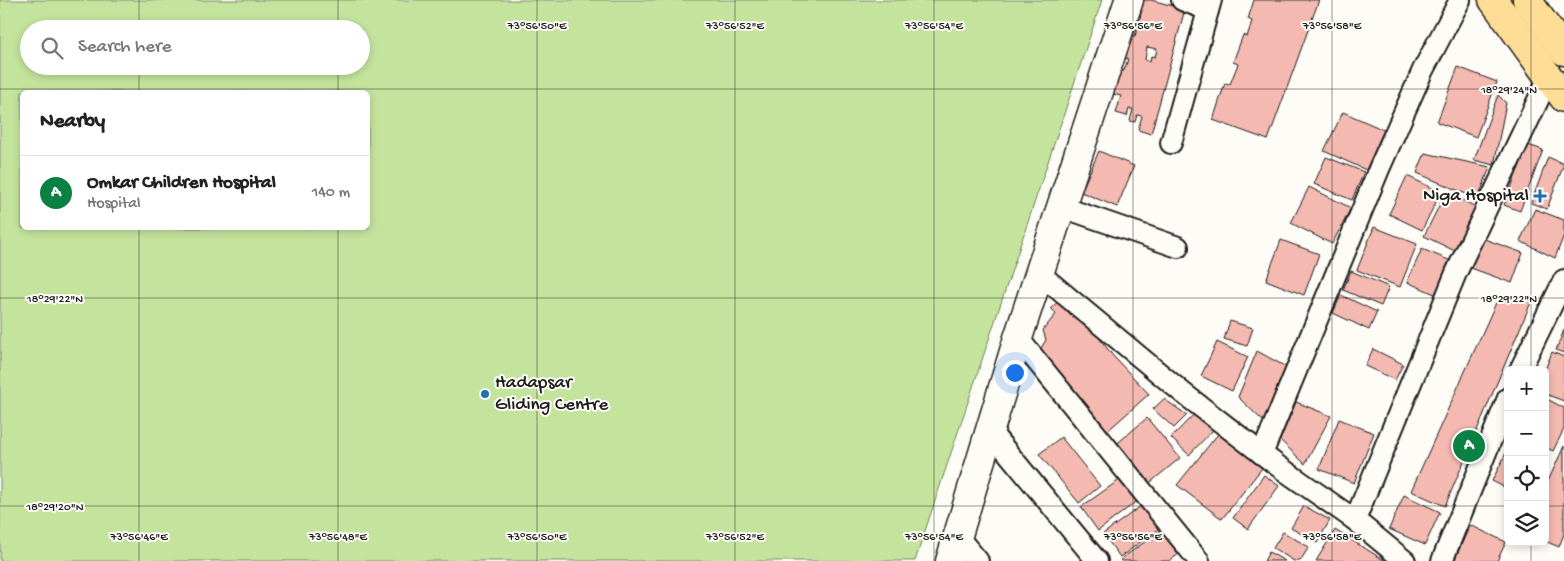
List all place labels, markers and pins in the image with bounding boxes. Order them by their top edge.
place label: Niga Hospital [1423,185,1529,208]
marker: Niga Hospital [1533,189,1547,203]
place label: Hadapsar Gliding Centre [495,372,608,417]
marker: Hadapsar Gliding Centre [479,388,491,400]
pin: A [1453,427,1485,465]

